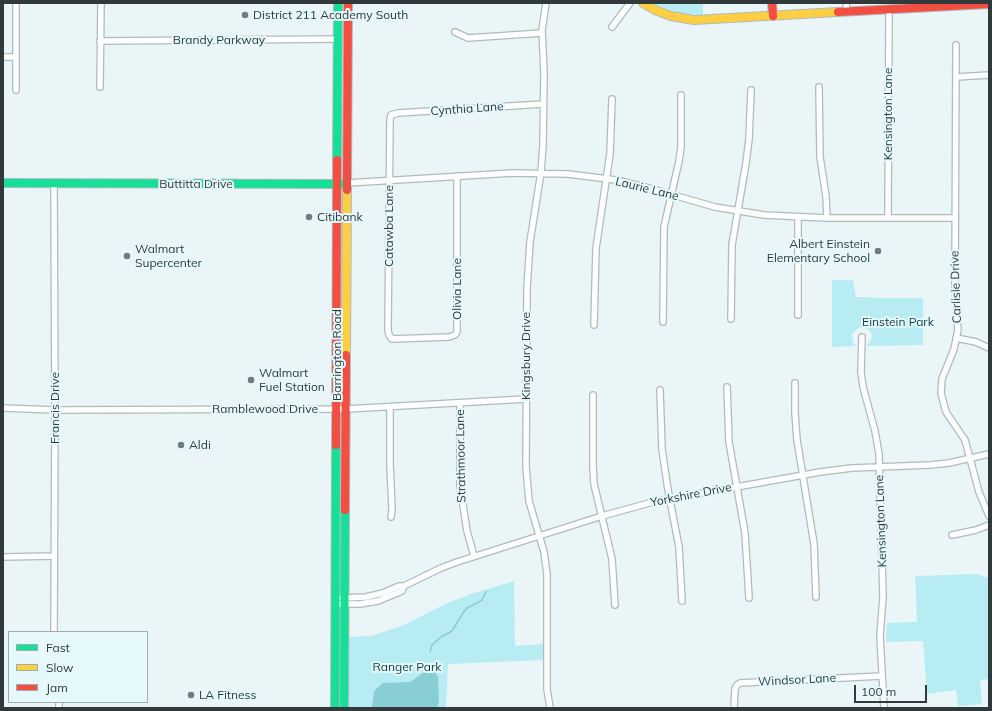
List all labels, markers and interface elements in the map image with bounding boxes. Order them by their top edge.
place label: District 211 Academy South [253,8,408,22]
marker: District 211 Academy South [240,10,250,20]
street label: Brandy Parkway [173,33,265,47]
street label: Kensington Lane [881,68,895,160]
street label: Cynthia Lane [430,99,504,119]
street label: Laurie Lane [614,174,680,204]
street label: Buttitta Drive [159,177,233,191]
street label: Catawba Lane [382,185,396,267]
place label: Citibank [317,210,363,224]
marker: Citibank [304,212,314,222]
place label: Albert Einstein Elementary School [767,237,870,265]
place label: Walmart Supercenter [135,242,202,270]
marker: Albert Einstein Elementary School [873,246,883,256]
street label: Carlisle Drive [948,250,964,324]
marker: Walmart Supercenter [122,251,132,261]
street label: Olivia Lane [450,258,464,320]
street label: Barrington Road [330,309,344,401]
street label: Kingsbury Drive [519,312,533,400]
park label: Einstein Park [862,315,934,329]
place label: Walmart Fuel Station [259,366,325,394]
street label: Francis Drive [48,372,62,444]
marker: Walmart Fuel Station [246,375,256,385]
street label: Ramblewood Drive [212,402,318,416]
street label: Strathmoor Lane [453,409,469,503]
place label: Aldi [189,438,211,452]
marker: Aldi [176,440,186,450]
street label: Kensington Lane [872,474,890,568]
street label: Yorkshire Drive [649,480,733,510]
legend [8,631,148,703]
text: Fast [46,640,70,655]
text: Slow [46,660,74,675]
park label: Ranger Park [372,660,442,674]
street label: Windsor Lane [758,671,836,689]
scale bar [856,677,929,703]
text: Jam [46,680,68,695]
text: 100 m [861,684,896,699]
place label: LA Fitness [199,688,257,702]
marker: LA Fitness [186,690,196,700]

